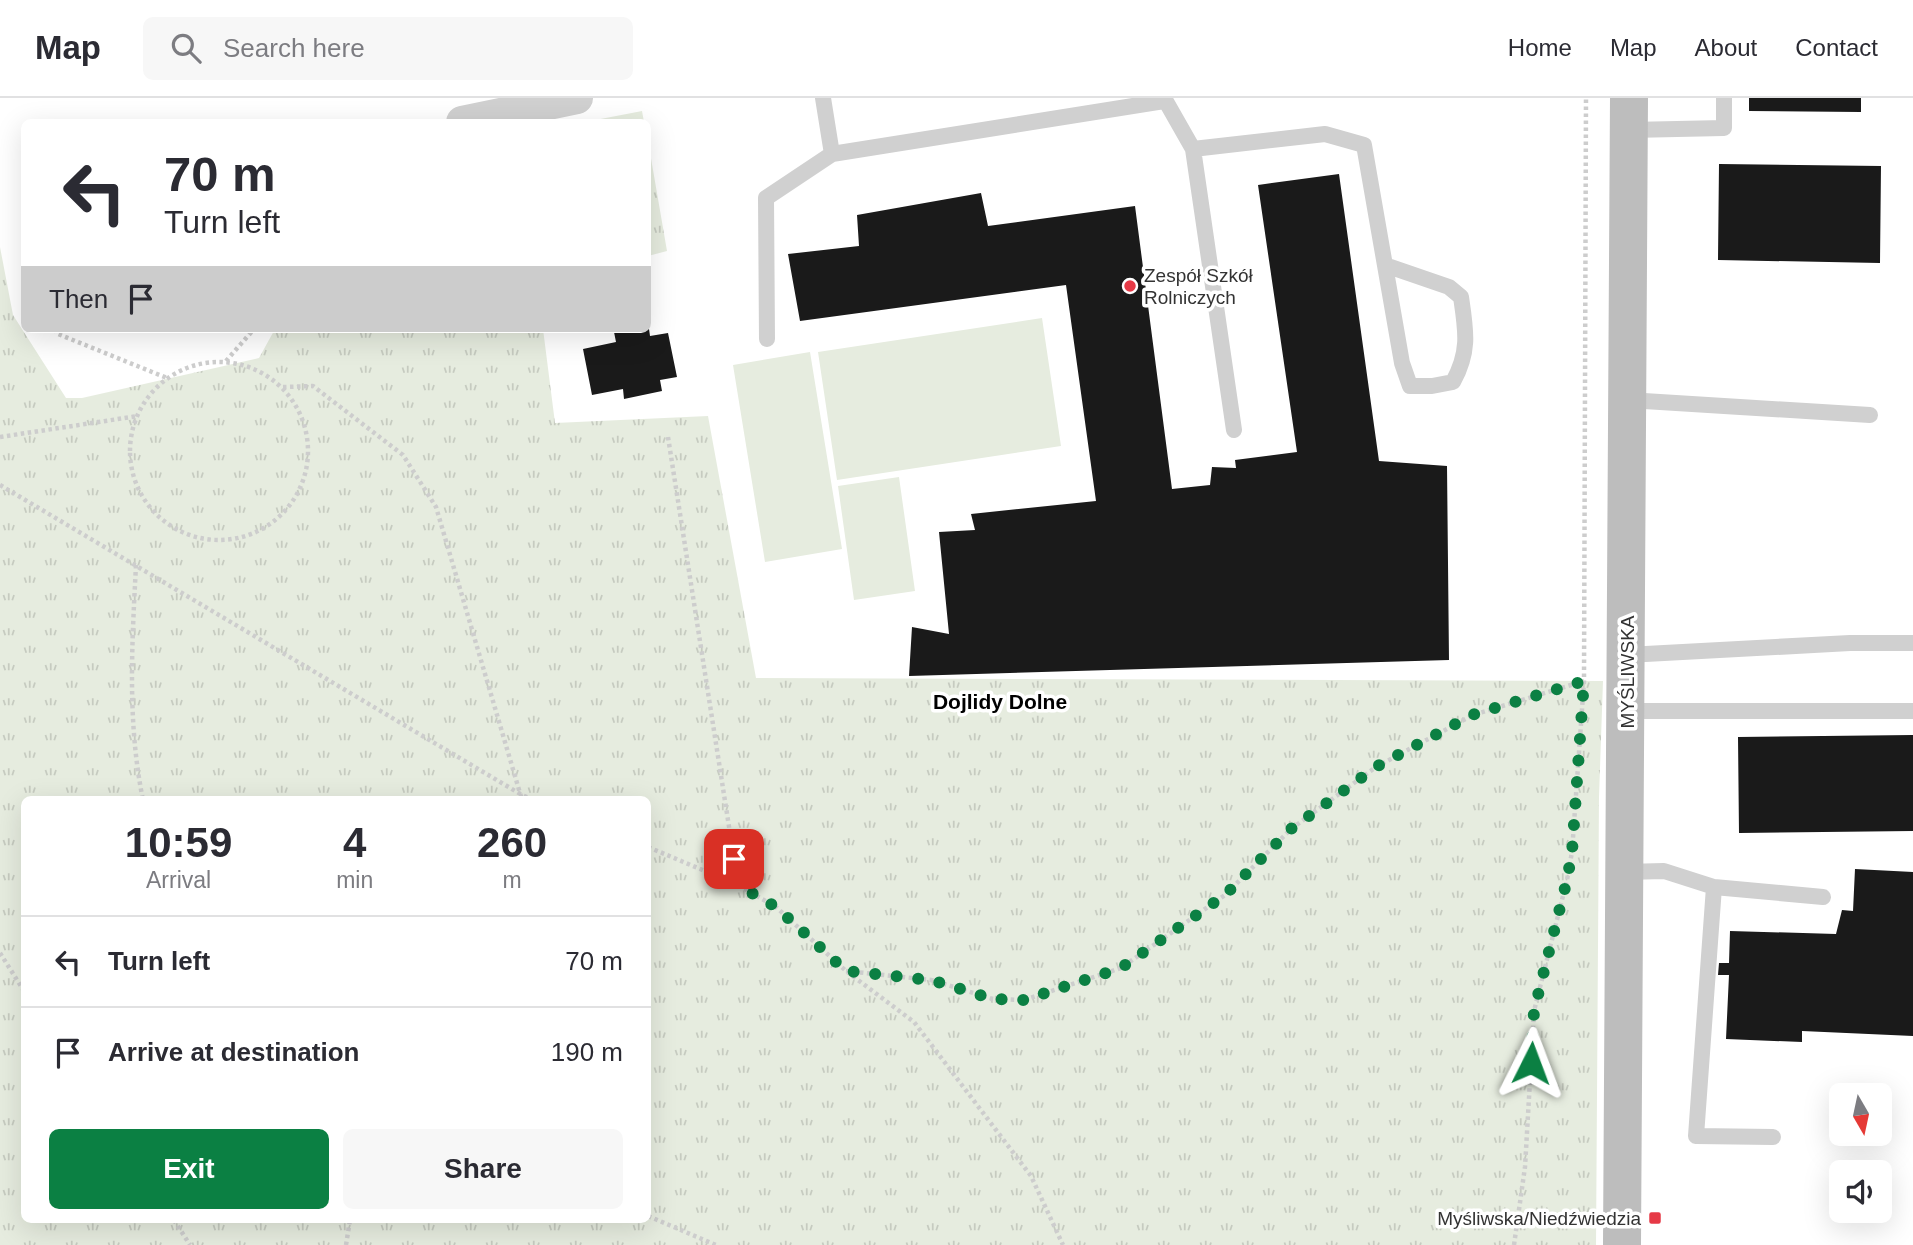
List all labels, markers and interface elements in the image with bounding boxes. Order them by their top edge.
search box [143,17,633,80]
text: Map [35,29,101,66]
icon: search [167,29,205,67]
text: Search here [223,33,365,63]
text: Home [1508,34,1572,61]
text: Map [1610,34,1657,61]
text: About [1695,34,1757,61]
text: Contact [1795,34,1878,61]
icon: left [49,147,140,238]
text: 70 m [164,147,276,201]
text: Turn left [164,204,280,240]
place label: Zespół Szkół Rolniczych [1144,265,1254,308]
marker: Zespół Szkół Rolniczych [1122,278,1138,294]
icon: arrive [122,280,160,318]
text: Then [49,284,108,314]
street label: MYŚLIWSKA [1617,615,1638,728]
district label: Dojlidy Dolne [933,690,1067,713]
text: 10:59 [125,819,232,866]
text: 4 [343,819,366,866]
text: 260 [477,819,547,866]
pin [704,829,764,889]
icon: arrive [715,840,753,878]
text: Arrival [146,867,211,893]
text: min [336,867,373,893]
text: m [503,867,522,893]
icon: left [49,943,87,981]
text: Turn left [108,946,210,976]
text: 70 m [565,946,623,976]
position arrow [1494,1026,1568,1100]
icon: arrive [49,1034,87,1072]
text: Arrive at destination [108,1037,359,1067]
text: 190 m [551,1037,623,1067]
north arrow [1829,1083,1892,1146]
map controls [1829,1083,1892,1223]
button: Exit [49,1129,329,1209]
button: Share [343,1129,623,1209]
button: sound [1829,1160,1892,1223]
place label: Myśliwska/Niedźwiedzia [1437,1208,1641,1229]
marker: Myśliwska/Niedźwiedzia [1647,1210,1663,1226]

